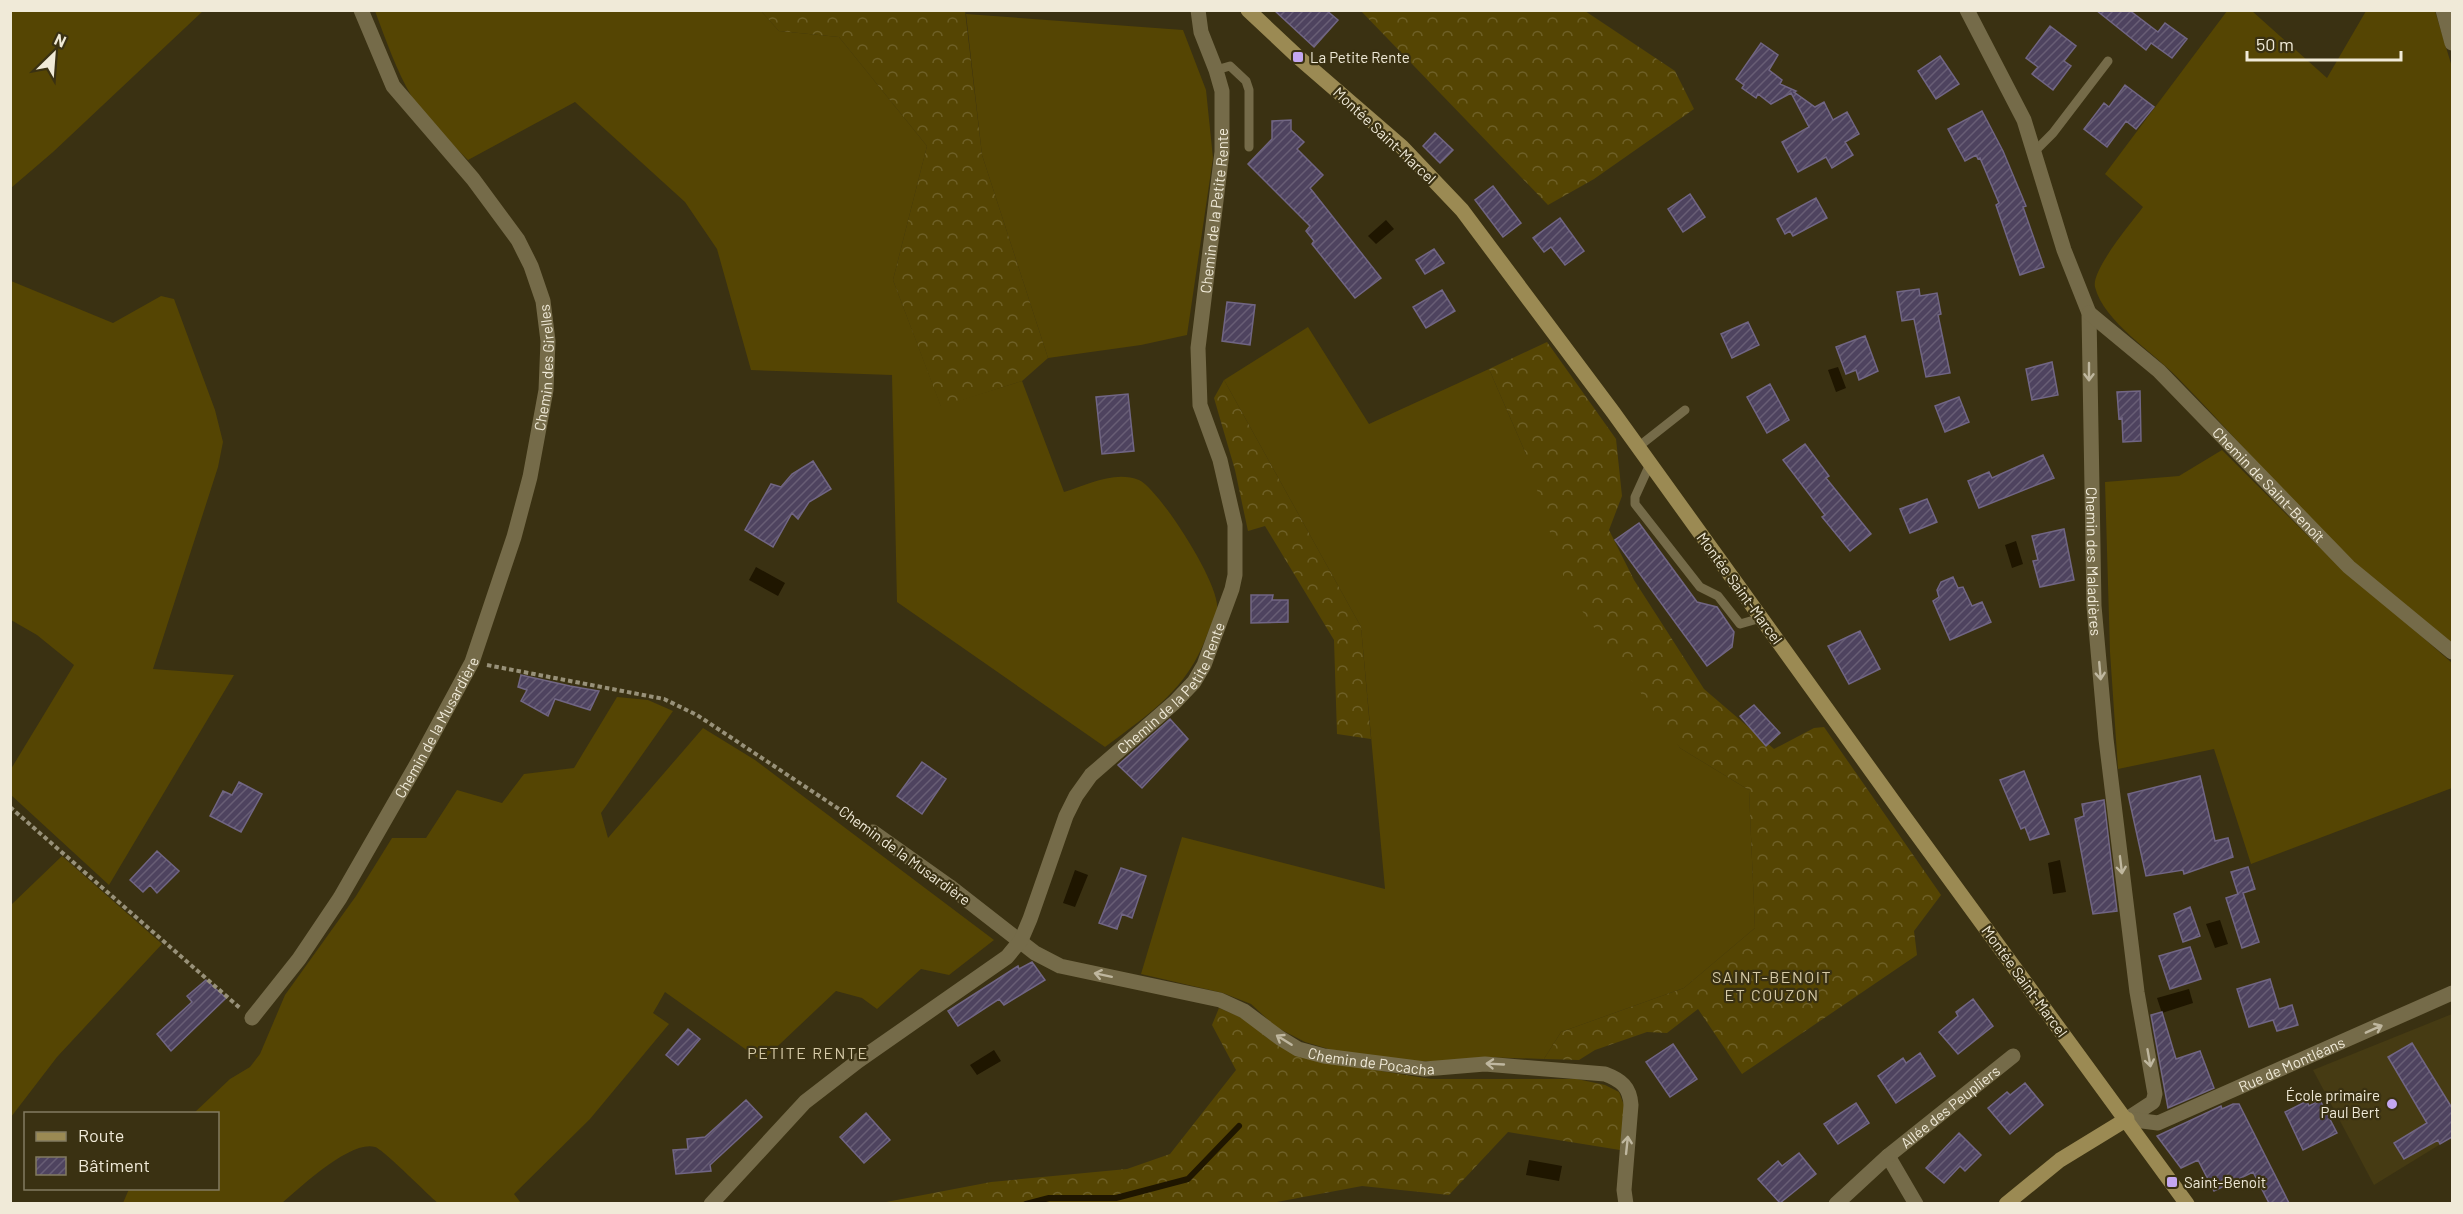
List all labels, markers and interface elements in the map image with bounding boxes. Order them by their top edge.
north arrow [24,24,84,84]
scale bar [2247,24,2402,62]
text: N [52,29,69,51]
text: 50 m [2256,33,2294,55]
place label: La Petite Rente [1310,48,1410,66]
marker: La Petite Rente [1291,50,1305,64]
street label: Montée Saint-Marcel [1330,83,1440,187]
street label: Chemin de la Petite Rente [1196,128,1231,294]
street label: Chemin des Girelles [530,303,557,432]
one-way arrow [2084,361,2095,381]
street label: Chemin de Saint-Benoît [2209,423,2329,546]
street label: Chemin des Maladières [2083,487,2106,636]
street label: Montée Saint-Marcel [1693,529,1787,647]
street label: Chemin de la Petite Rente [1113,620,1228,757]
street label: Chemin de la Musardière [390,655,482,801]
one-way arrow [2095,661,2106,681]
street label: Chemin de la Musardière [836,801,974,909]
one-way arrow [2116,855,2127,875]
street label: Montée Saint-Marcel [1978,922,2072,1040]
district label: SAINT-BENOIT ET COUZON [1712,967,1832,1004]
one-way arrow [1094,969,1114,980]
one-way arrow [2365,1022,2383,1034]
street label: Rue de Montléans [2235,1033,2347,1095]
one-way arrow [1276,1034,1293,1046]
district label: PETITE RENTE [747,1043,869,1062]
street label: Chemin de Pocacha [1306,1043,1435,1078]
one-way arrow [2144,1048,2155,1067]
one-way arrow [1486,1059,1506,1070]
street label: Allée des Peupliers [1897,1061,2003,1152]
place label: École primaire Paul Bert [2286,1086,2380,1121]
marker: École primaire Paul Bert [2385,1097,2399,1111]
legend [24,1112,219,1190]
text: Route [78,1124,124,1146]
one-way arrow [1622,1136,1633,1156]
text: Bâtiment [78,1154,150,1176]
place label: Saint-Benoit [2184,1173,2266,1191]
marker: Saint-Benoit [2165,1175,2179,1189]

